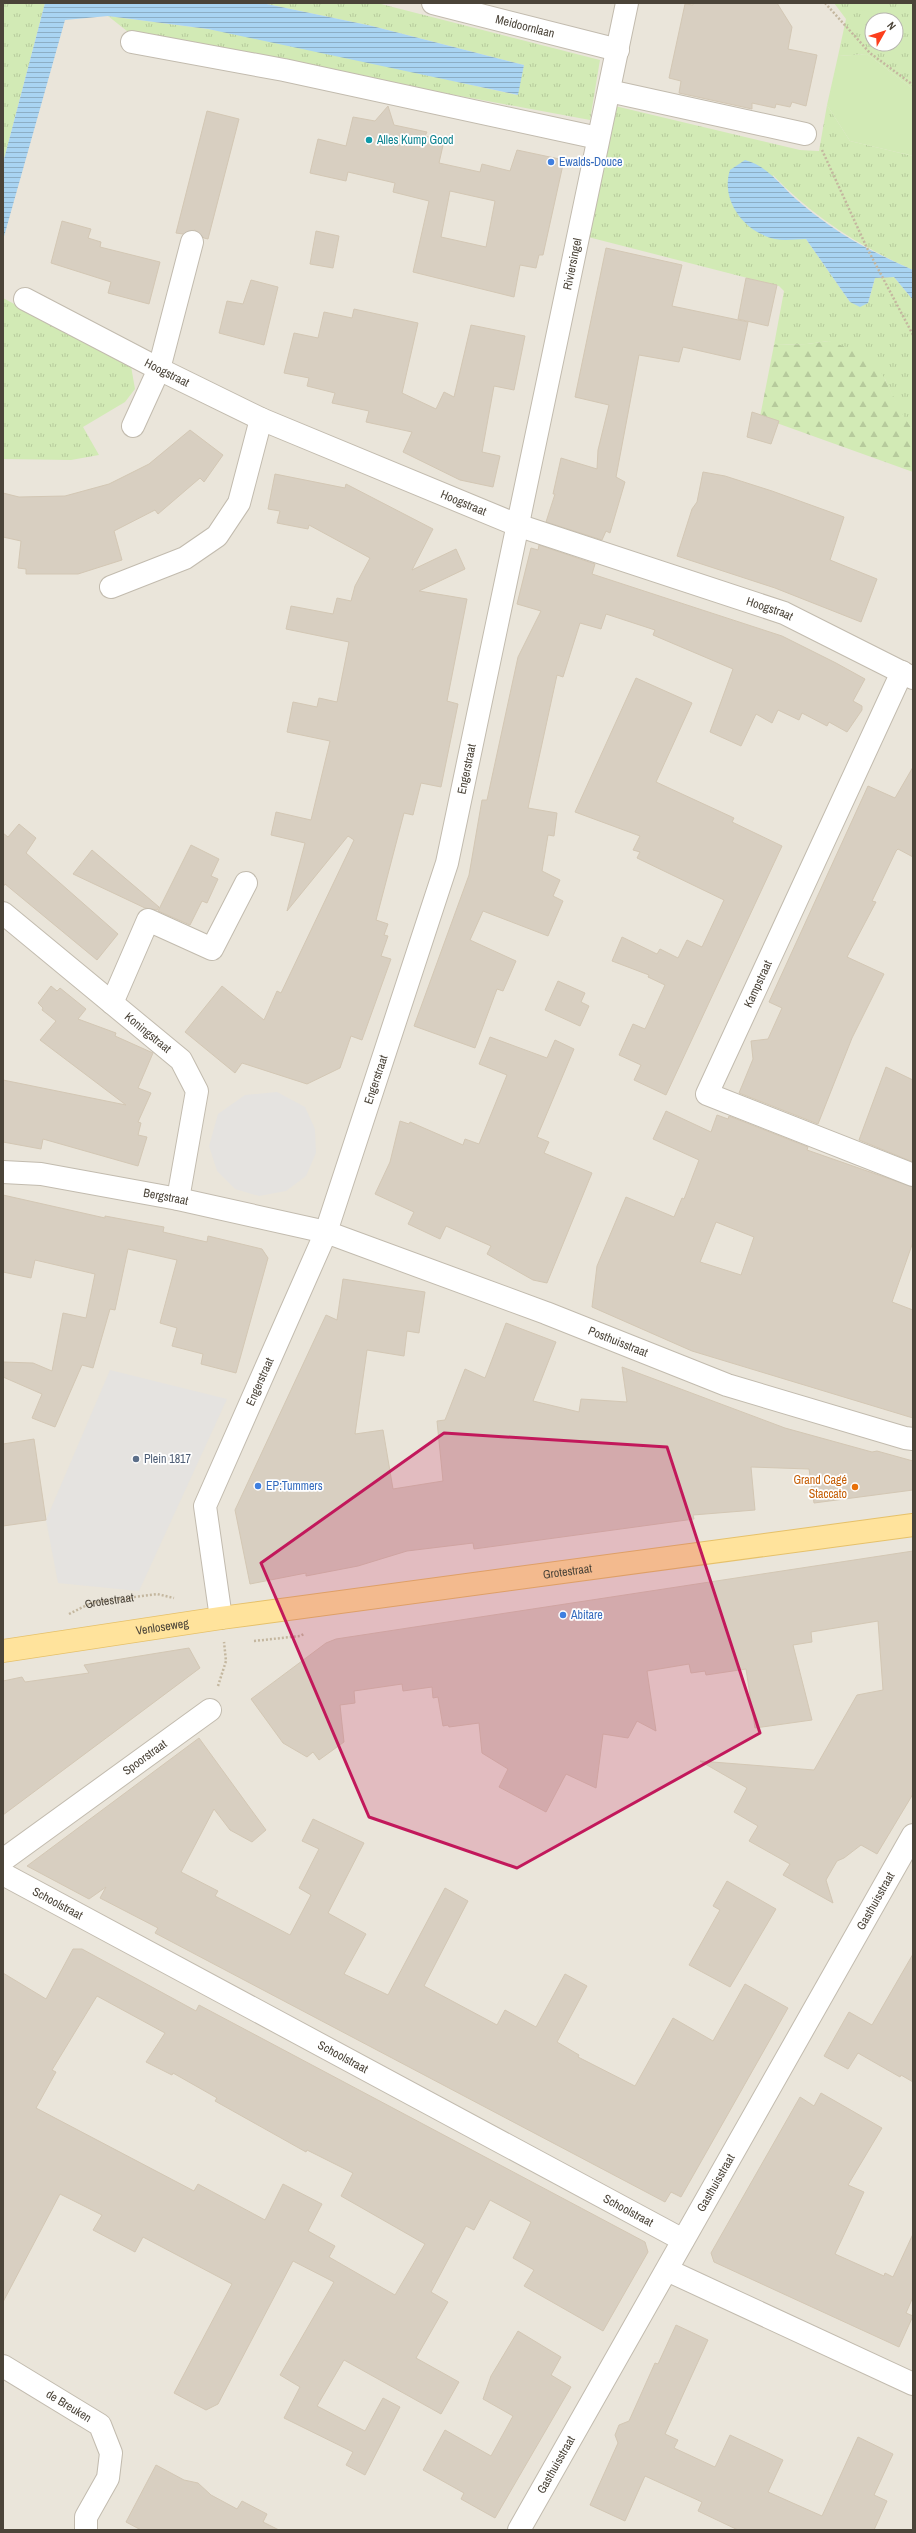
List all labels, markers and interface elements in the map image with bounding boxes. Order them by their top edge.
street label: Meidoornlaan [494,11,556,42]
north arrow [864,12,904,52]
text: N [884,19,899,33]
place label: Alles Kump Good [376,132,454,148]
marker: Alles Kump Good [364,135,374,145]
place label: Ewalds-Douce [559,154,622,170]
marker: Ewalds-Douce [546,157,556,167]
street label: Riviersingel [559,237,586,291]
street label: Hoogstraat [142,355,192,391]
street label: Hoogstraat [438,486,489,520]
street label: Hoogstraat [744,593,796,624]
street label: Engerstraat [454,742,480,796]
street label: Kampstraat [740,958,776,1010]
street label: Koningstraat [121,1009,175,1057]
street label: Engerstraat [360,1053,392,1106]
street label: Bergstraat [142,1185,190,1209]
street label: Posthuisstraat [586,1323,651,1361]
street label: Engerstraat [242,1355,278,1408]
place label: Plein 1817 [144,1451,192,1467]
marker: Plein 1817 [131,1454,141,1464]
place label: Grand Cagé Staccato [793,1472,847,1502]
place label: EP:Tummers [266,1478,323,1494]
marker: EP:Tummers [253,1481,263,1491]
marker: Grand Cagé Staccato [850,1482,860,1492]
street label: Grotestraat [542,1560,593,1583]
street label: Grotestraat [82,1589,135,1613]
place label: Abitare [570,1607,603,1623]
marker: Abitare [558,1610,568,1620]
street label: Venloseweg [135,1615,190,1639]
street label: Spoorstraat [119,1736,170,1779]
street label: Gasthuisstraat [853,1869,898,1933]
street label: Schoolstraat [30,1883,86,1924]
street label: Schoolstraat [315,2037,371,2077]
street label: Gasthuisstraat [693,2151,739,2215]
street label: Schoolstraat [600,2190,656,2231]
street label: de Breuken [43,2386,94,2426]
street label: Gasthuisstraat [533,2433,579,2497]

